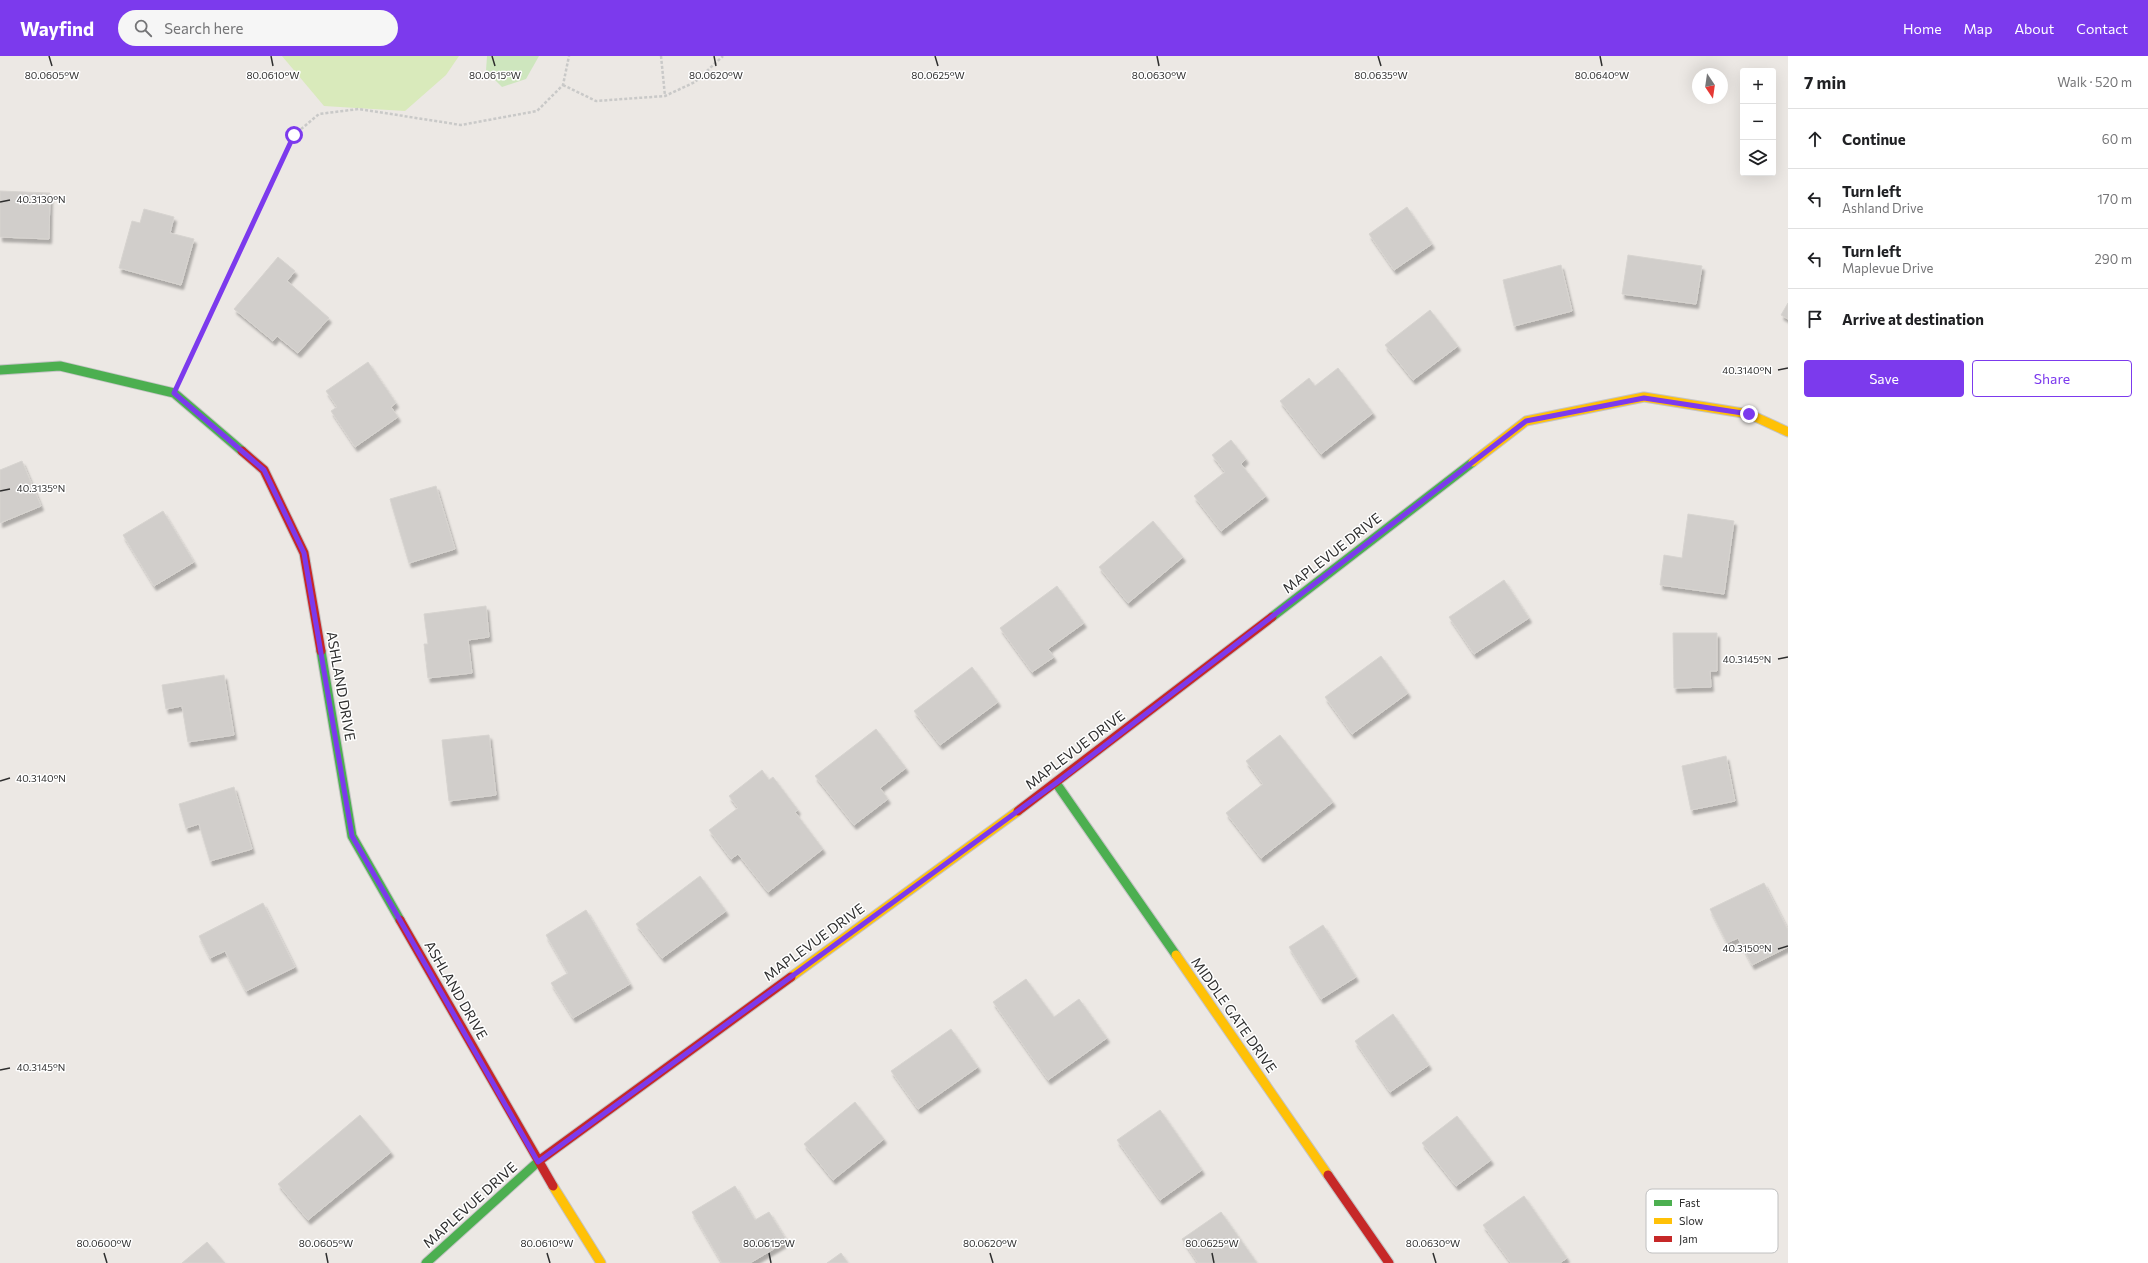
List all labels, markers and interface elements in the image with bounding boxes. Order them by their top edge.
search box [118,10,398,46]
text: Wayfind [20,17,94,40]
icon: search [132,17,154,39]
text: Search here [164,19,244,37]
text: Home [1903,20,1942,37]
text: Map [1964,20,1992,37]
text: About [2014,20,2054,37]
text: Contact [2076,20,2128,37]
north arrow [1692,68,1728,104]
map controls [1740,68,1776,176]
button: + [1740,68,1776,104]
text: 80.0605°W [25,69,79,81]
text: 80.0610°W [247,69,299,81]
text: 80.0615°W [469,69,521,81]
text: 80.0620°W [689,69,743,81]
text: 80.0625°W [911,69,965,81]
text: 80.0630°W [1132,69,1186,81]
text: 80.0635°W [1354,69,1408,81]
text: 80.0640°W [1575,69,1629,81]
text: 7 min [1804,72,1846,93]
text: Walk · 520 m [2057,74,2132,90]
button: − [1740,104,1776,140]
route start [285,126,303,144]
icon: ahead [1804,128,1826,150]
text: Continue [1842,130,1906,148]
text: 60 m [2102,131,2132,147]
button: layers [1740,140,1776,176]
text: Turn left [1842,182,1901,200]
icon: left [1804,188,1826,210]
text: 170 m [2097,191,2132,207]
text: 40.3130°N [16,193,66,205]
text: Ashland Drive [1842,200,1923,216]
text: Turn left [1842,242,1901,260]
icon: left [1804,248,1826,270]
text: 290 m [2095,251,2132,267]
text: Maplevue Drive [1842,260,1933,276]
icon: arrive [1804,308,1826,330]
text: Arrive at destination [1842,310,1984,328]
button: Save [1804,360,1964,397]
button: Share [1972,360,2132,397]
text: 40.3140°N [1722,364,1772,376]
route end [1740,405,1758,423]
text: 40.3135°N [17,482,65,494]
street label: MAPLEVUE DRIVE [1279,509,1384,596]
street label: ASHLAND DRIVE [323,630,360,742]
text: 40.3145°N [1723,653,1771,665]
street label: MAPLEVUE DRIVE [1021,707,1128,793]
text: 40.3140°N [16,772,66,784]
street label: MAPLEVUE DRIVE [760,899,867,984]
street label: ASHLAND DRIVE [421,937,492,1042]
text: 40.3150°N [1722,942,1772,954]
street label: MIDDLE GATE DRIVE [1188,954,1281,1076]
text: 40.3145°N [17,1061,65,1073]
street label: MAPLEVUE DRIVE [419,1158,520,1251]
legend [1646,1189,1778,1253]
text: Fast [1679,1196,1701,1209]
text: Slow [1679,1214,1704,1227]
text: Jam [1679,1232,1698,1246]
text: 80.0600°W [76,1237,132,1249]
text: 80.0605°W [299,1237,353,1249]
text: 80.0610°W [521,1237,573,1249]
text: 80.0615°W [743,1237,795,1249]
text: 80.0620°W [963,1237,1017,1249]
text: 80.0625°W [1185,1237,1239,1249]
text: 80.0630°W [1406,1237,1460,1249]

